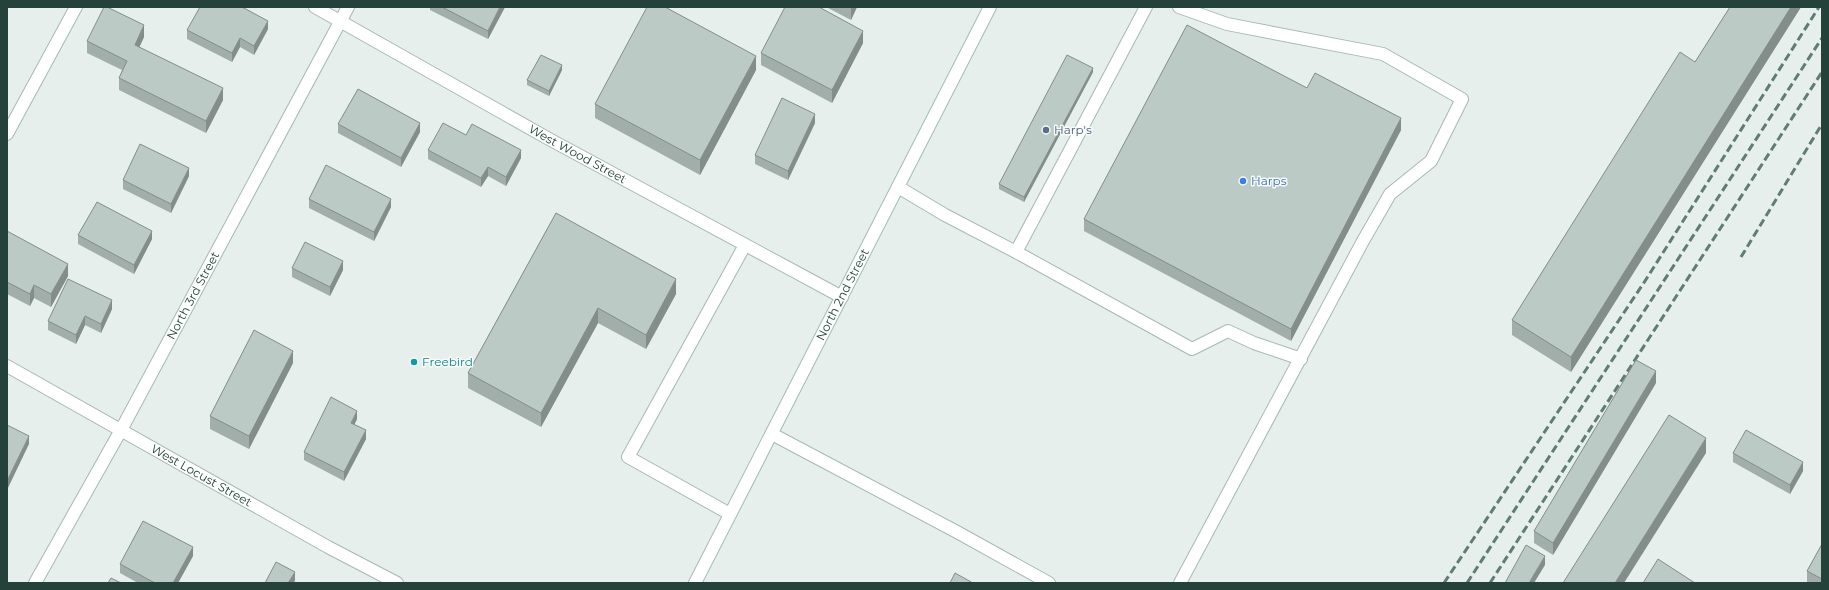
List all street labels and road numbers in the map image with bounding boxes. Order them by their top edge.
street label: West Wood Street [526,121,629,186]
street label: North 2nd Street [813,246,872,343]
street label: North 3rd Street [163,249,222,342]
street label: West Locust Street [148,441,255,510]

